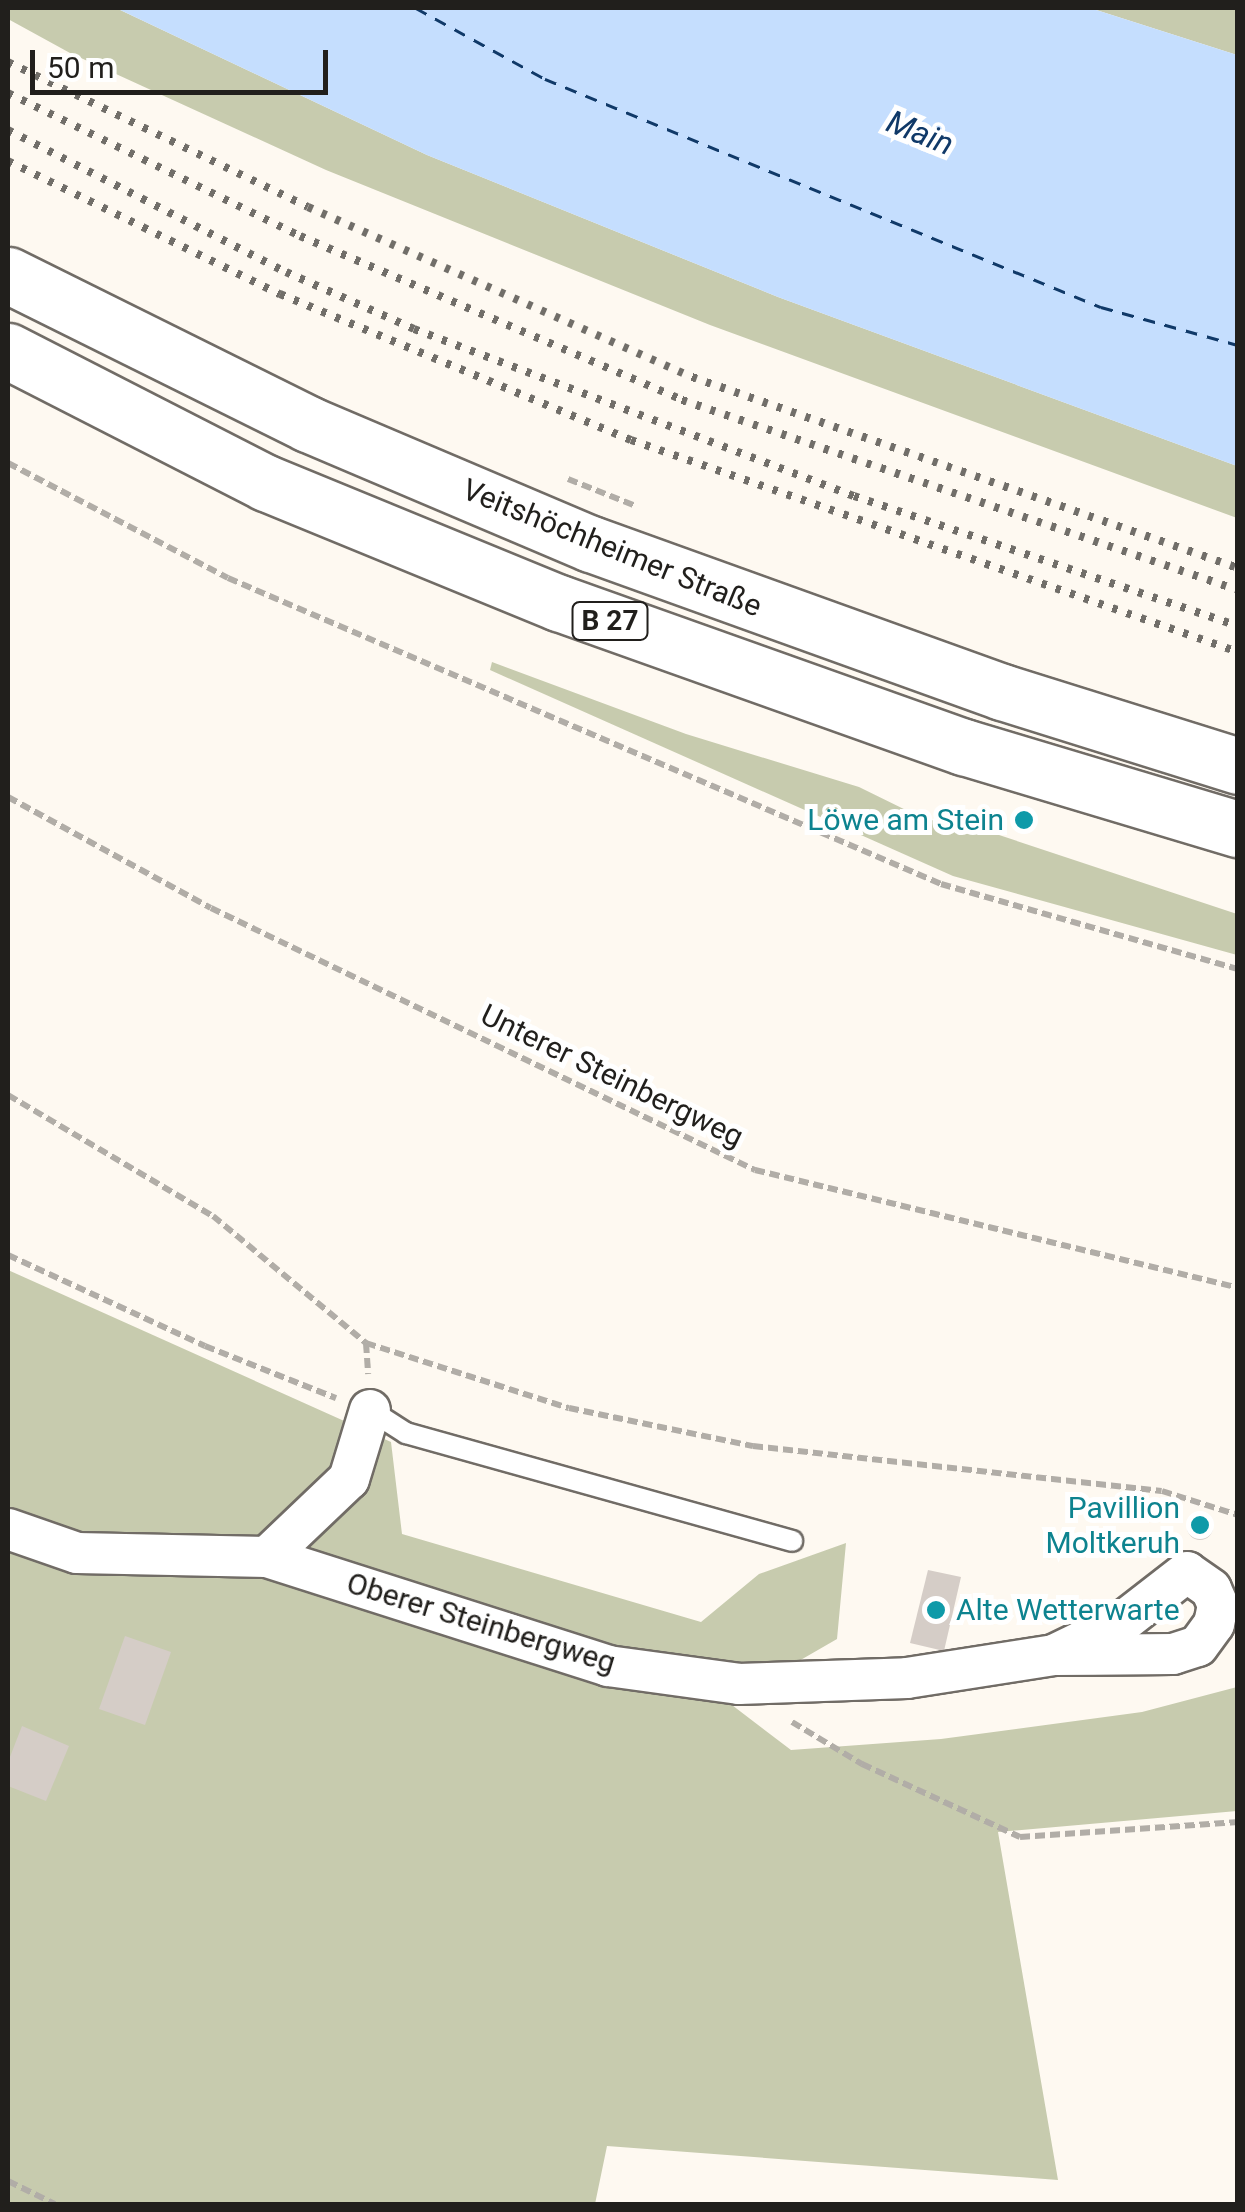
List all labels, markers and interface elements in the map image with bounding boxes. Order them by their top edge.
scale bar [35,30,332,92]
text: 50 m [47,50,114,85]
water label: Main [881,102,959,164]
street label: Veitshöchheimer Straße [457,471,767,625]
road number: B 27 [570,598,650,644]
place label: Löwe am Stein [807,802,1004,838]
marker: Löwe am Stein [1013,809,1035,831]
street label: Unterer Steinbergweg [475,997,749,1155]
place label: Pavillion Moltkeruh [1046,1490,1180,1560]
marker: Pavillion Moltkeruh [1189,1514,1211,1536]
street label: Oberer Steinbergweg [342,1565,620,1681]
place label: Alte Wetterwarte [956,1592,1180,1628]
marker: Alte Wetterwarte [925,1599,947,1621]

